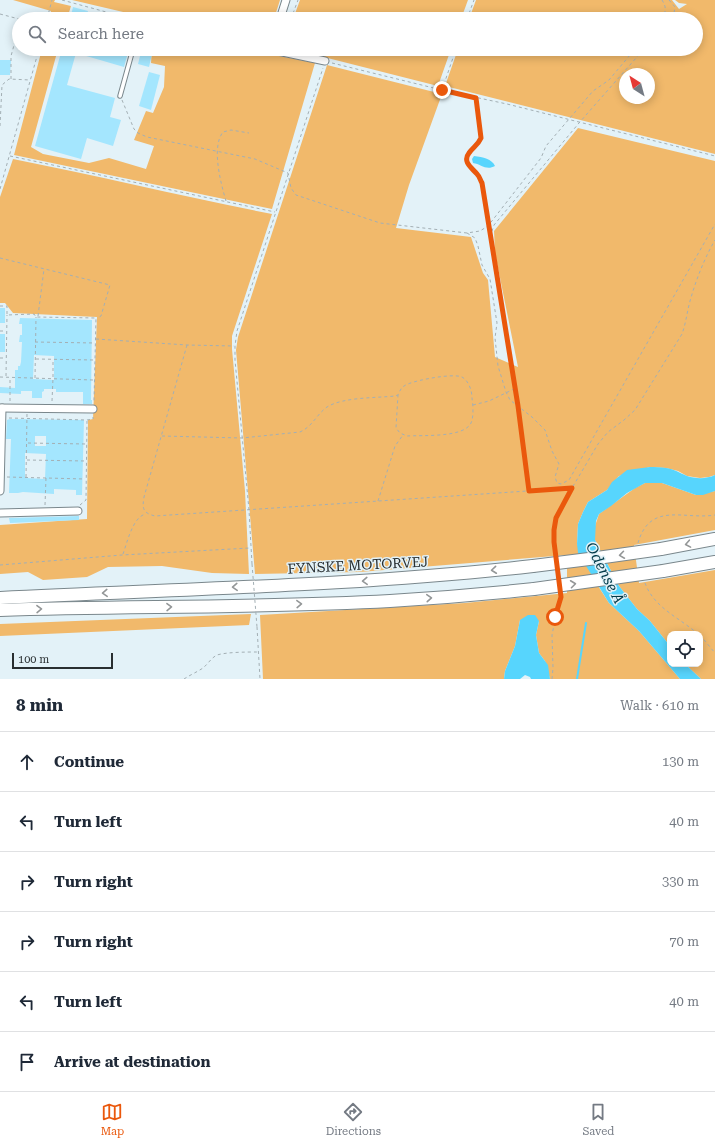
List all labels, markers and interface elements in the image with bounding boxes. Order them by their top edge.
search box [12,12,703,56]
icon: search [26,23,48,45]
text: Search here [58,25,144,43]
north arrow [619,68,655,104]
route end [433,81,451,99]
water label: Odense Å [582,539,629,607]
one-way arrow [685,539,691,548]
one-way arrow [619,550,625,559]
street label: FYNSKE MOTORVEJ [287,553,429,577]
one-way arrow [491,566,497,575]
one-way arrow [361,576,368,585]
one-way arrow [570,580,576,589]
one-way arrow [232,583,238,592]
one-way arrow [102,589,108,597]
one-way arrow [426,594,432,603]
one-way arrow [296,600,302,608]
one-way arrow [166,603,172,611]
one-way arrow [36,605,42,613]
route start [546,608,564,626]
map controls [667,631,703,667]
button: locate [667,631,703,667]
scale bar [12,651,113,670]
text: 100 m [18,653,49,666]
text: 8 min [16,695,63,715]
text: Walk · 610 m [620,698,699,713]
icon: ahead [16,751,38,773]
text: Continue [54,753,124,771]
text: 130 m [662,754,699,769]
icon: left [16,811,38,833]
text: Turn left [54,813,122,831]
text: 40 m [669,814,699,829]
icon: right [16,871,38,893]
text: Turn right [54,873,133,891]
text: 330 m [662,874,699,889]
icon: right [16,931,38,953]
text: Turn right [54,933,133,951]
text: 70 m [669,934,699,949]
icon: left [16,991,38,1013]
text: Turn left [54,993,122,1011]
text: 40 m [669,994,699,1009]
icon: arrive [16,1051,38,1073]
text: Arrive at destination [54,1053,210,1071]
tab: Map [101,1101,124,1138]
tab: Directions [326,1101,381,1138]
tab: Saved [582,1101,614,1138]

